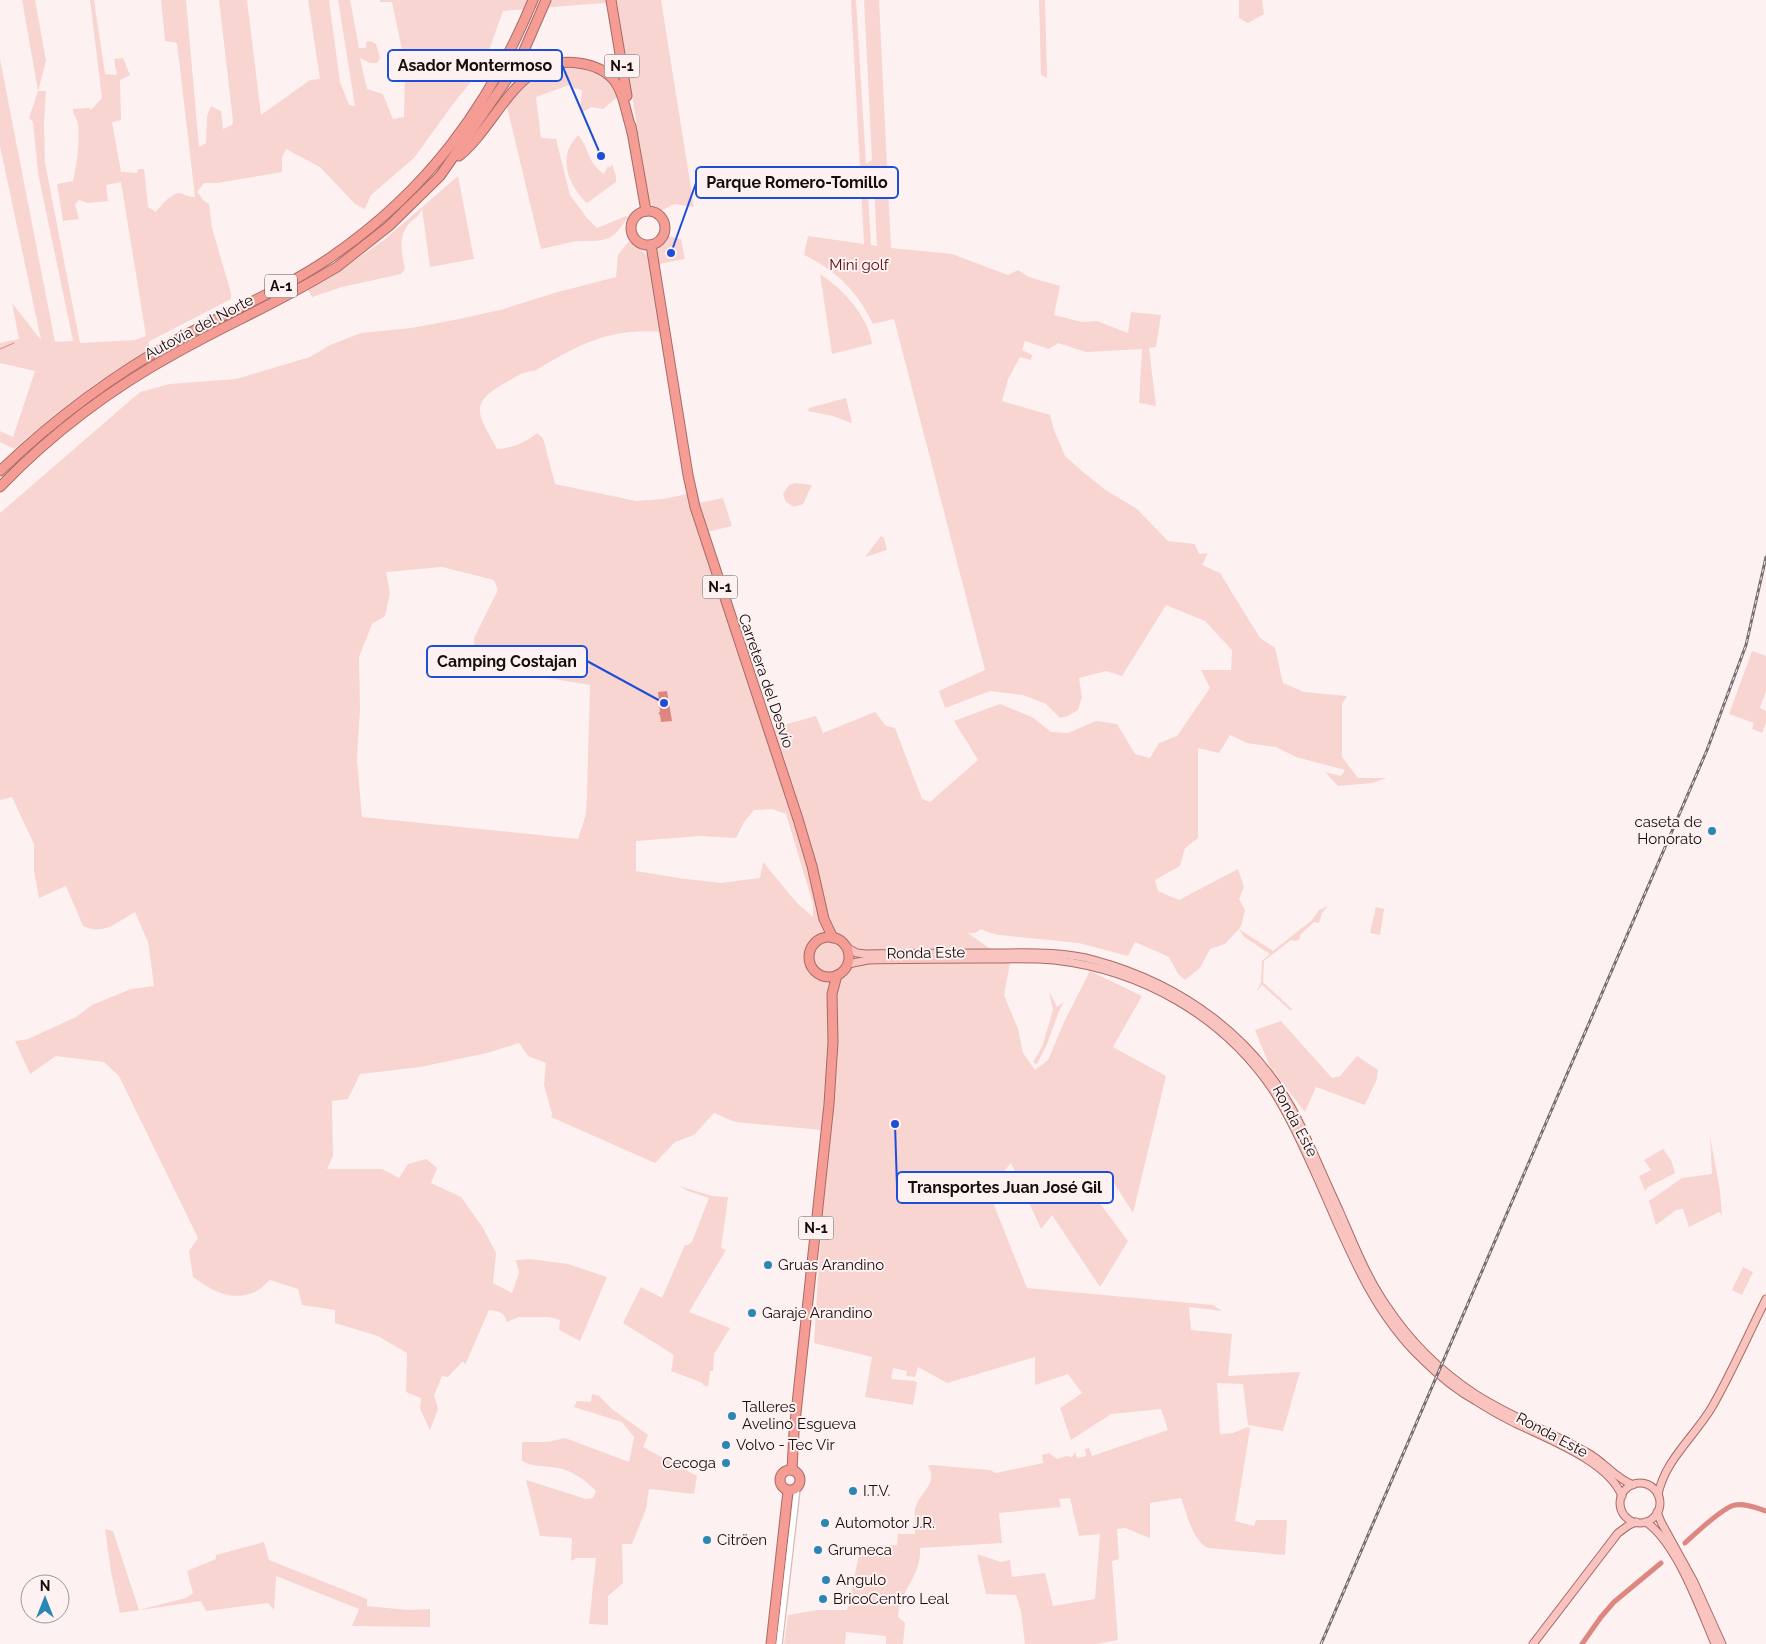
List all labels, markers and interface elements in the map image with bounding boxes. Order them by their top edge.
callout: Asador Montermoso [388,50,562,81]
road number: N-1 [604,54,640,78]
text: Asador Montermoso [398,56,553,75]
callout: Parque Romero-Tomillo [696,167,898,198]
text: Parque Romero-Tomillo [706,173,888,192]
park label: Mini golf [829,256,890,274]
road number: A-1 [265,274,297,298]
street label: Autovía del Norte [142,291,257,363]
road number: N-1 [702,576,738,598]
street label: Carretera del Desvío [735,611,797,751]
callout: Camping Costajan [427,646,587,677]
text: Camping Costajan [437,652,577,671]
place label: caseta de Honorato [1634,813,1702,848]
marker: caseta de Honorato [1706,825,1718,837]
street label: Ronda Este [887,943,966,963]
street label: Ronda Este [1269,1082,1321,1160]
callout: Transportes Juan José Gil [897,1172,1113,1203]
text: Transportes Juan José Gil [908,1178,1103,1197]
road number: N-1 [798,1216,834,1240]
place label: Gruas Arandino [778,1256,884,1274]
marker: Gruas Arandino [762,1259,774,1271]
place label: Garaje Arandino [762,1304,873,1322]
marker: Garaje Arandino [746,1307,758,1319]
place label: Talleres Avelino Esgueva [742,1398,856,1433]
street label: Ronda Este [1513,1409,1591,1461]
marker: Talleres Avelino Esgueva [726,1410,738,1422]
place label: Volvo - Tec Vir [736,1436,835,1454]
marker: Volvo - Tec Vir [720,1439,732,1451]
place label: Cecoga [662,1454,716,1472]
marker: Cecoga [720,1457,732,1469]
place label: I.T.V. [863,1482,890,1500]
marker: I.T.V. [847,1485,859,1497]
place label: Automotor J.R. [835,1514,935,1532]
marker: Automotor J.R. [819,1517,831,1529]
place label: Citröen [717,1531,767,1549]
marker: Citröen [701,1534,713,1546]
place label: Grumeca [828,1541,892,1559]
marker: Grumeca [812,1544,824,1556]
place label: Angulo [836,1571,886,1589]
north arrow [20,1574,70,1624]
marker: Angulo [820,1574,832,1586]
text: N [40,1578,50,1594]
place label: BricoCentro Leal [833,1590,950,1608]
marker: BricoCentro Leal [817,1593,829,1605]

